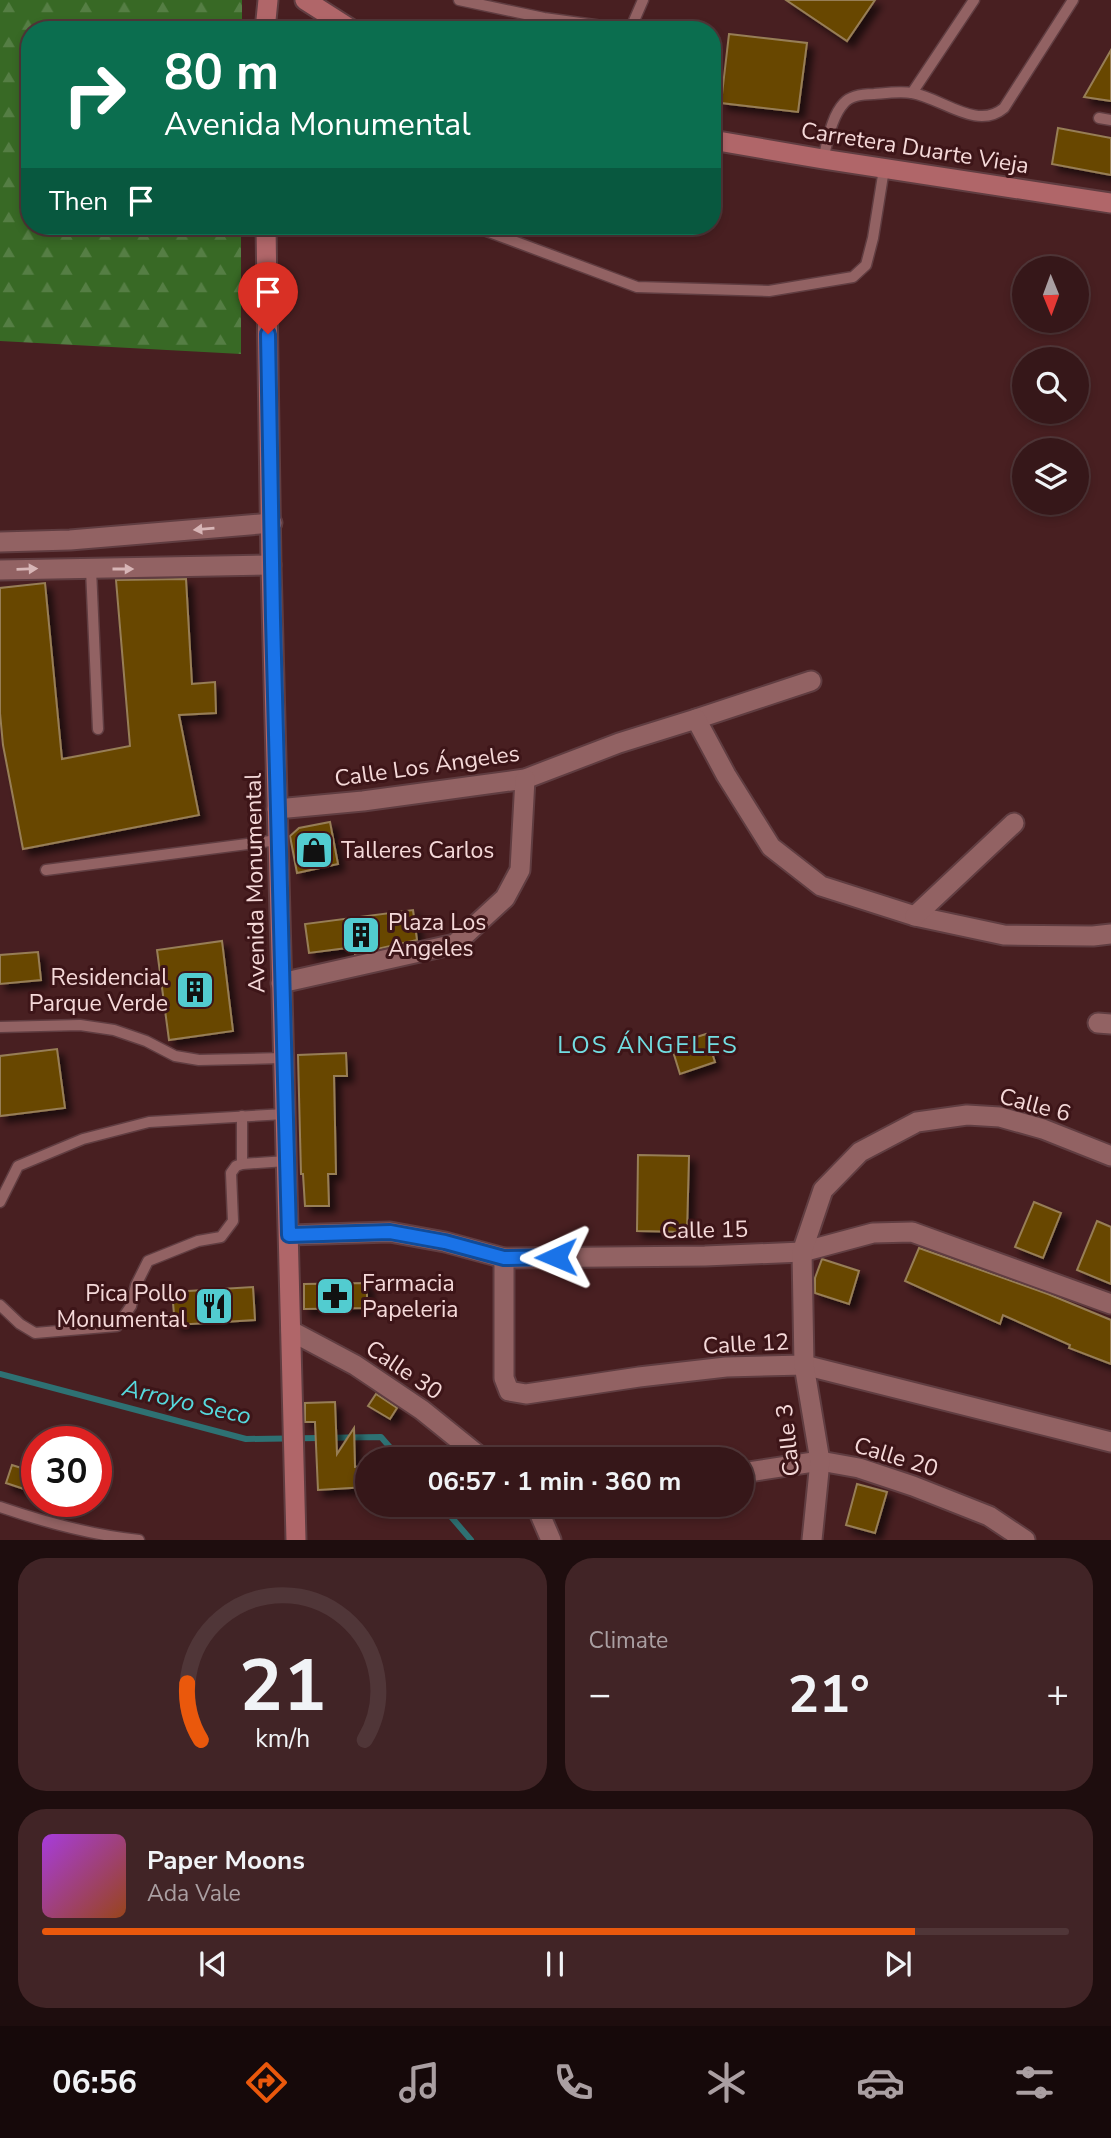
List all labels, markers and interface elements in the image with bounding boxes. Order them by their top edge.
text: 80 m [164,39,279,106]
icon: right [49,49,140,140]
text: Avenida Monumental [164,103,471,146]
street label: Carretera Duarte Vieja [799,115,1031,181]
icon: arrive [122,182,160,220]
text: Then [49,184,108,219]
north arrow [1012,256,1088,332]
map controls [1012,256,1089,515]
pin [238,262,298,334]
icon: arrive [249,273,287,311]
button: search [1012,347,1089,424]
button: layers [1012,438,1089,515]
one-way arrow [193,524,215,535]
one-way arrow [112,563,134,575]
one-way arrow [16,564,38,575]
street label: Calle Los Ángeles [332,738,522,794]
street label: Avenida Monumental [238,772,272,993]
shop icon: Talleres Carlos [293,829,335,871]
place label: Talleres Carlos [341,835,494,866]
place label: Plaza Los Angeles [388,907,486,964]
building icon: Plaza Los Angeles [340,914,382,956]
place label: Residencial Parque Verde [29,962,168,1019]
building icon: Residencial Parque Verde [174,969,216,1011]
district label: LOS ÁNGELES [557,1029,739,1061]
street label: Calle 6 [996,1081,1074,1129]
street label: Calle 15 [661,1214,749,1246]
position arrow [519,1220,593,1294]
place label: Farmacia Papeleria [362,1268,459,1325]
pharmacy icon: Farmacia Papeleria [314,1275,356,1317]
place label: Pica Pollo Monumental [57,1278,187,1335]
restaurant icon: Pica Pollo Monumental [193,1285,235,1327]
street label: Calle 12 [702,1326,790,1362]
street label: Calle 30 [359,1333,449,1407]
water label: Arroyo Seco [119,1371,254,1432]
street label: Calle 3 [769,1402,807,1478]
speed limit sign: 30 [21,1426,112,1517]
street label: Calle 20 [850,1430,942,1484]
text: 06:57 · 1 min · 360 m [428,1464,681,1499]
text: Climate [589,1625,668,1656]
text: 21 [239,1637,326,1737]
text: 21° [788,1659,870,1730]
text: − [589,1669,611,1720]
text: + [1046,1669,1069,1720]
text: km/h [255,1722,310,1756]
text: Paper Moons [147,1843,305,1878]
text: Ada Vale [147,1878,241,1909]
icon: previous [194,1945,232,1983]
icon: pause [536,1945,574,1983]
icon: next [879,1945,917,1983]
icon: directions [242,2058,291,2107]
icon: music [395,2058,444,2107]
icon: phone [549,2058,598,2107]
icon: climate [702,2058,751,2107]
icon: car [856,2058,905,2107]
icon: filters [1010,2058,1059,2107]
text: 06:56 [52,2061,137,2104]

